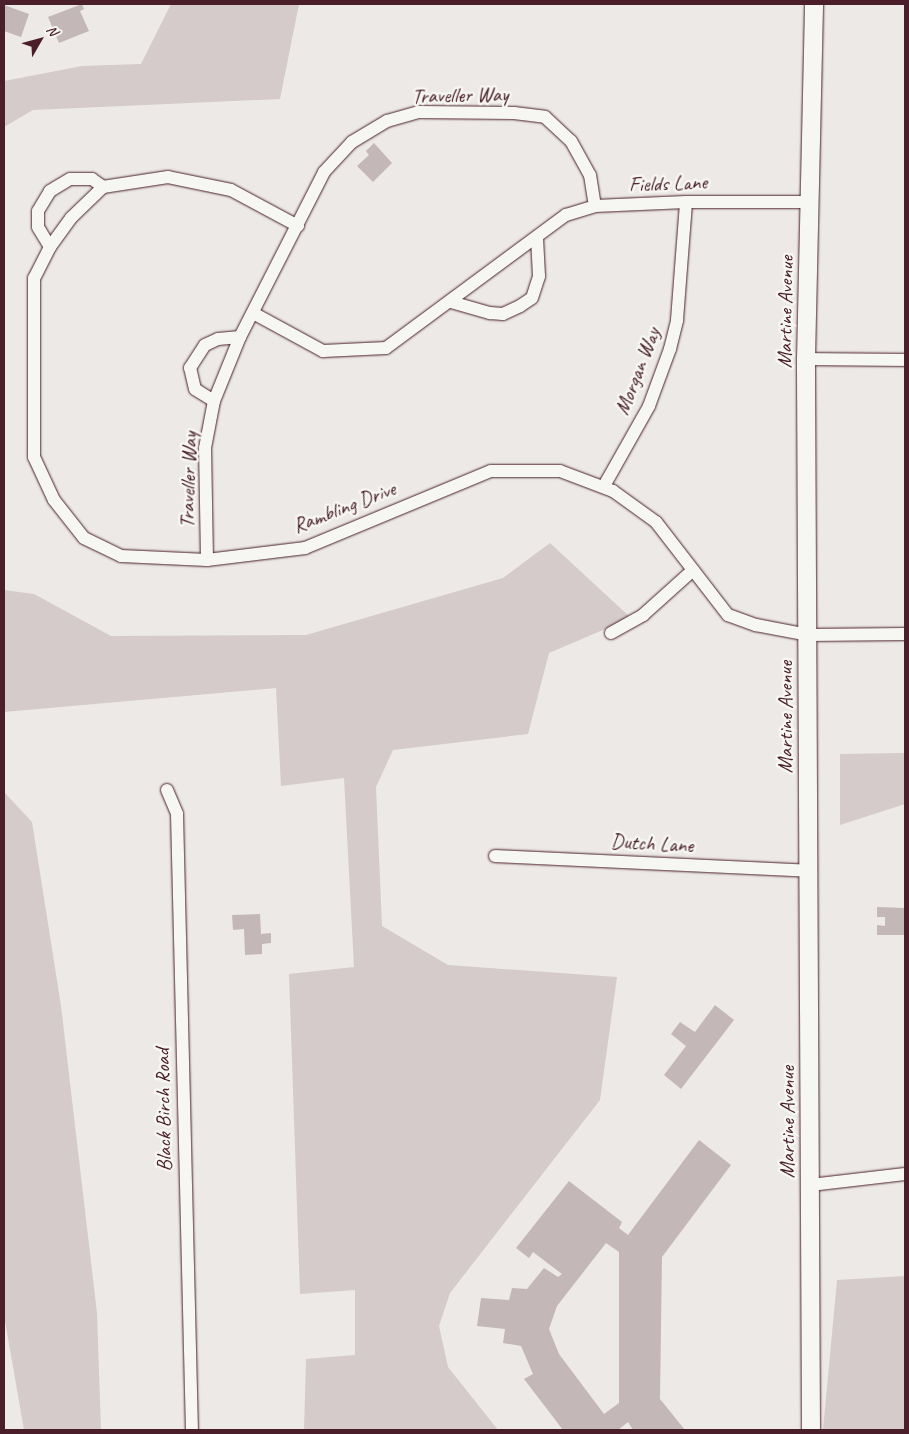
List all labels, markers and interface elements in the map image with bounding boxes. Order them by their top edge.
north arrow [15,15,65,65]
text: N [43,22,62,39]
street label: Traveller Way [412,82,508,108]
street label: Fields Lane [628,169,708,197]
street label: Martine Avenue [771,256,799,368]
street label: Morgan Way [609,324,665,418]
street label: Traveller Way [174,432,202,528]
street label: Rambling Drive [289,476,399,538]
street label: Martine Avenue [772,661,798,773]
street label: Dutch Lane [610,828,694,858]
street label: Black Birch Road [149,1048,177,1172]
street label: Martine Avenue [774,1066,800,1178]

